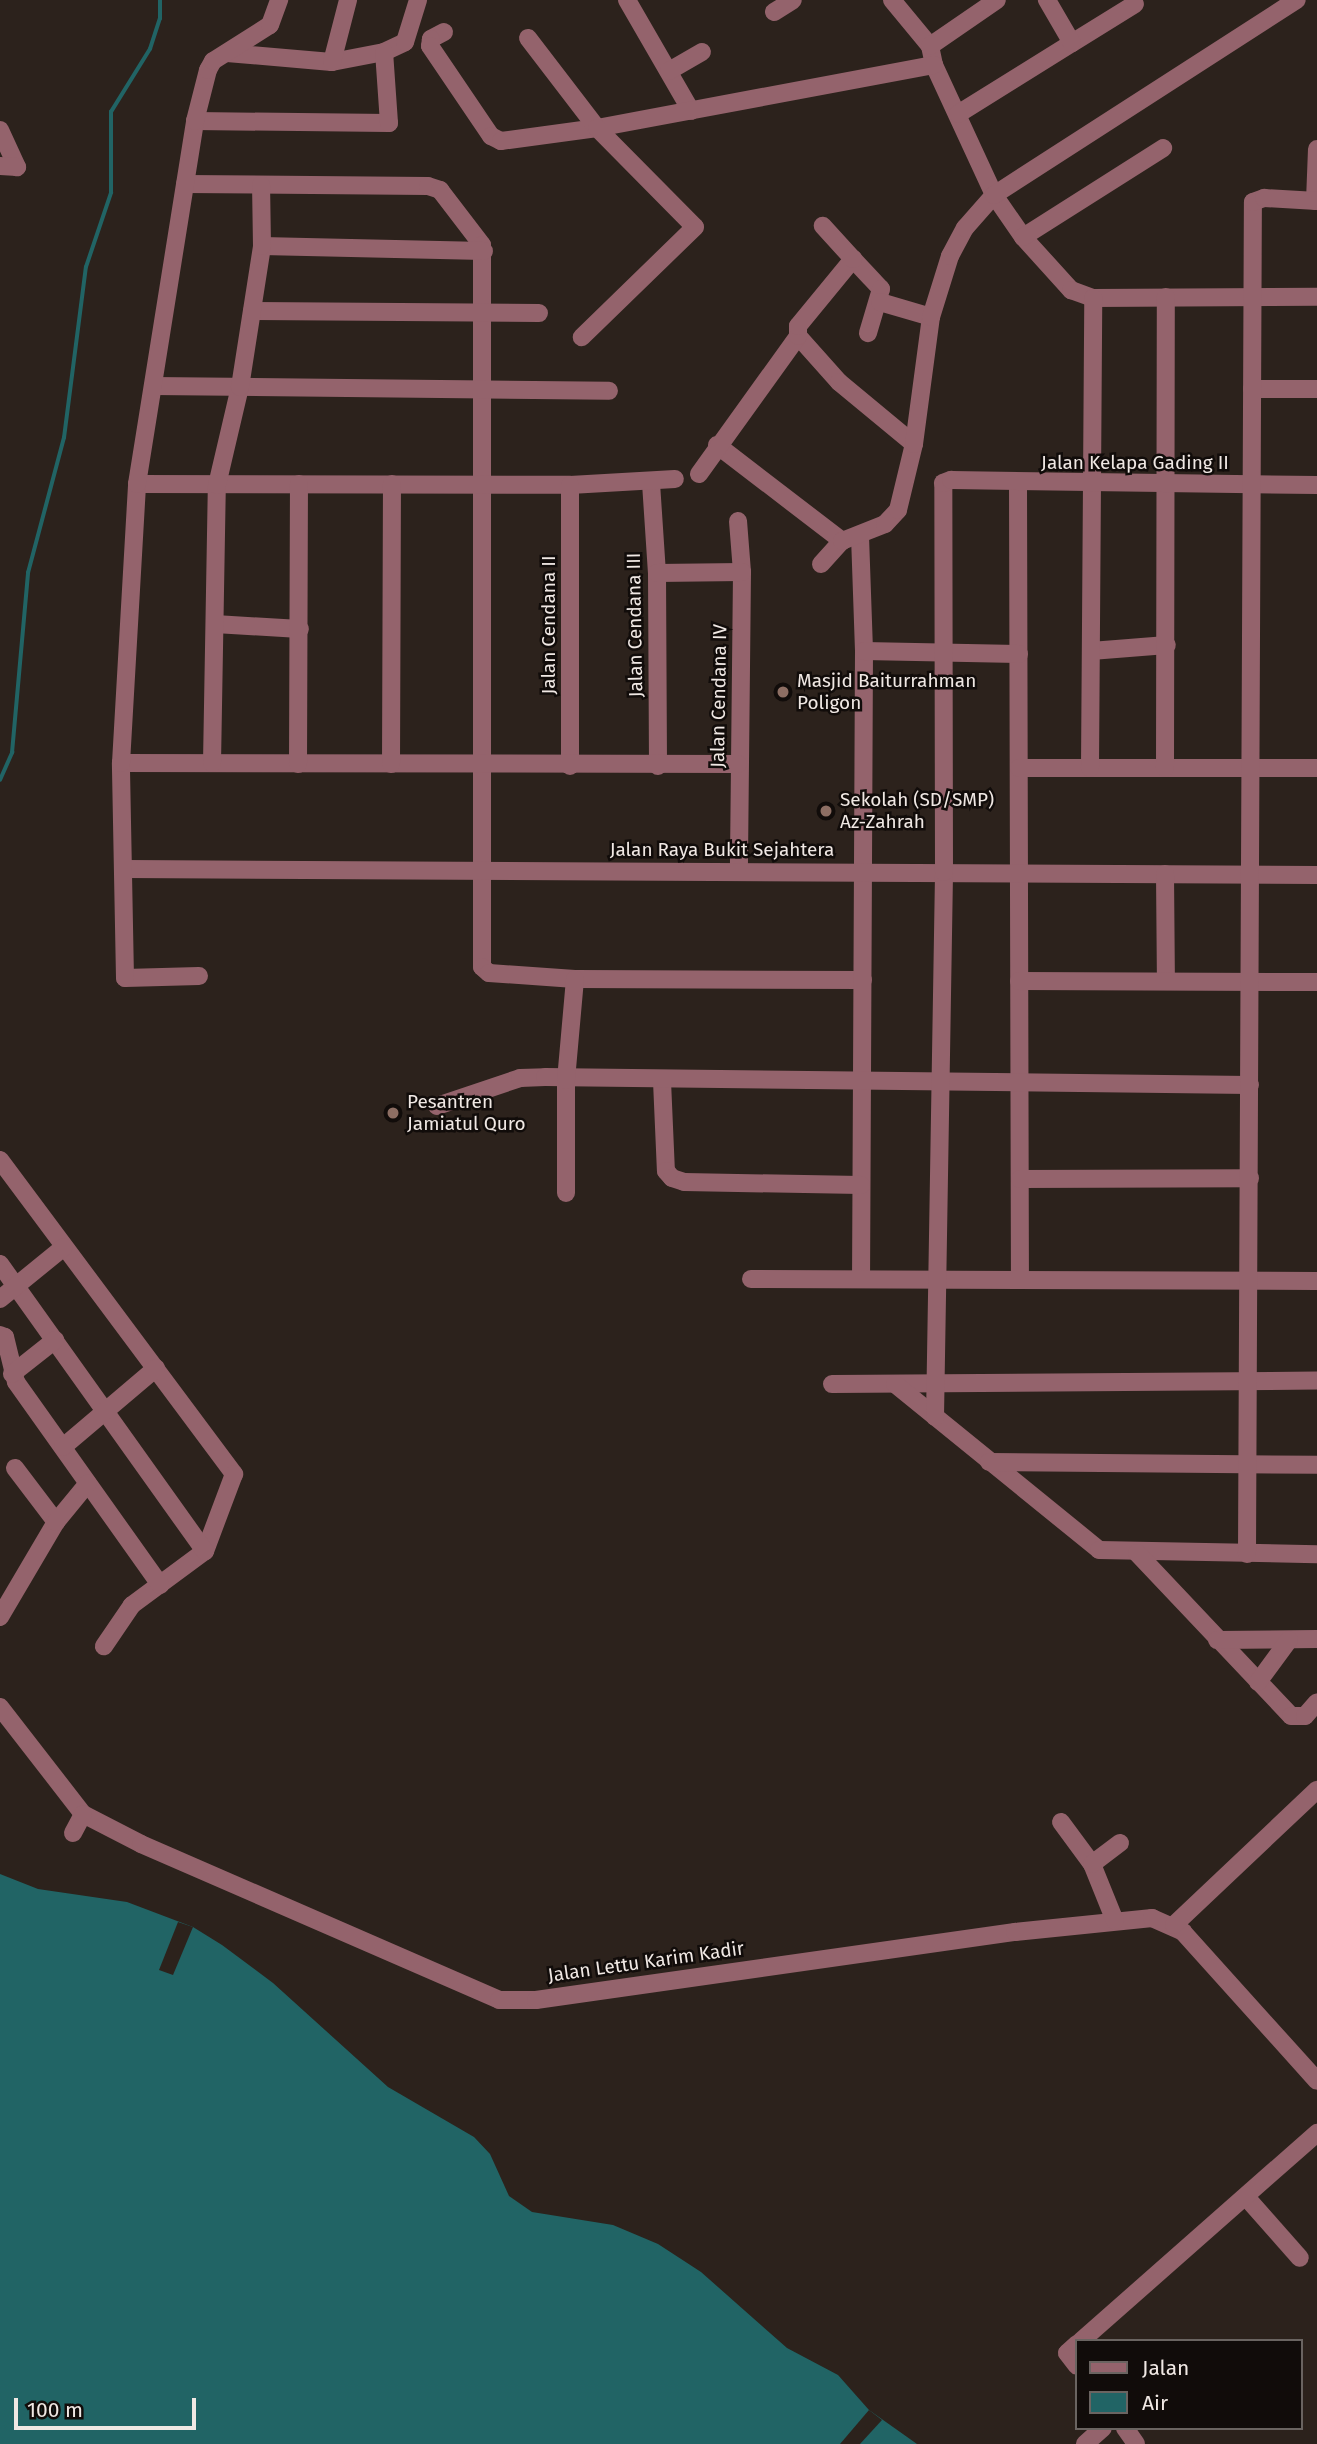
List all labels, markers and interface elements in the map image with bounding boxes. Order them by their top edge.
street label: Jalan Kelapa Gading II [1041,452,1229,474]
street label: Jalan Cendana III [622,552,648,698]
street label: Jalan Cendana II [538,555,560,695]
street label: Jalan Cendana IV [706,624,732,768]
place label: Masjid Baiturrahman Poligon [797,670,976,714]
marker: Masjid Baiturrahman Poligon [775,684,791,700]
place label: Sekolah (SD/SMP) Az-Zahrah [840,789,994,833]
marker: Sekolah (SD/SMP) Az-Zahrah [818,803,834,819]
street label: Jalan Raya Bukit Sejahtera [610,839,834,861]
place label: Pesantren Jamiatul Quro [407,1091,526,1135]
marker: Pesantren Jamiatul Quro [385,1105,401,1121]
street label: Jalan Lettu Karim Kadir [546,1937,746,1987]
legend [1076,2339,1303,2430]
text: Jalan [1142,2355,1189,2381]
scale bar [18,2384,200,2428]
text: Air [1142,2390,1168,2416]
text: 100 m [27,2397,83,2423]

